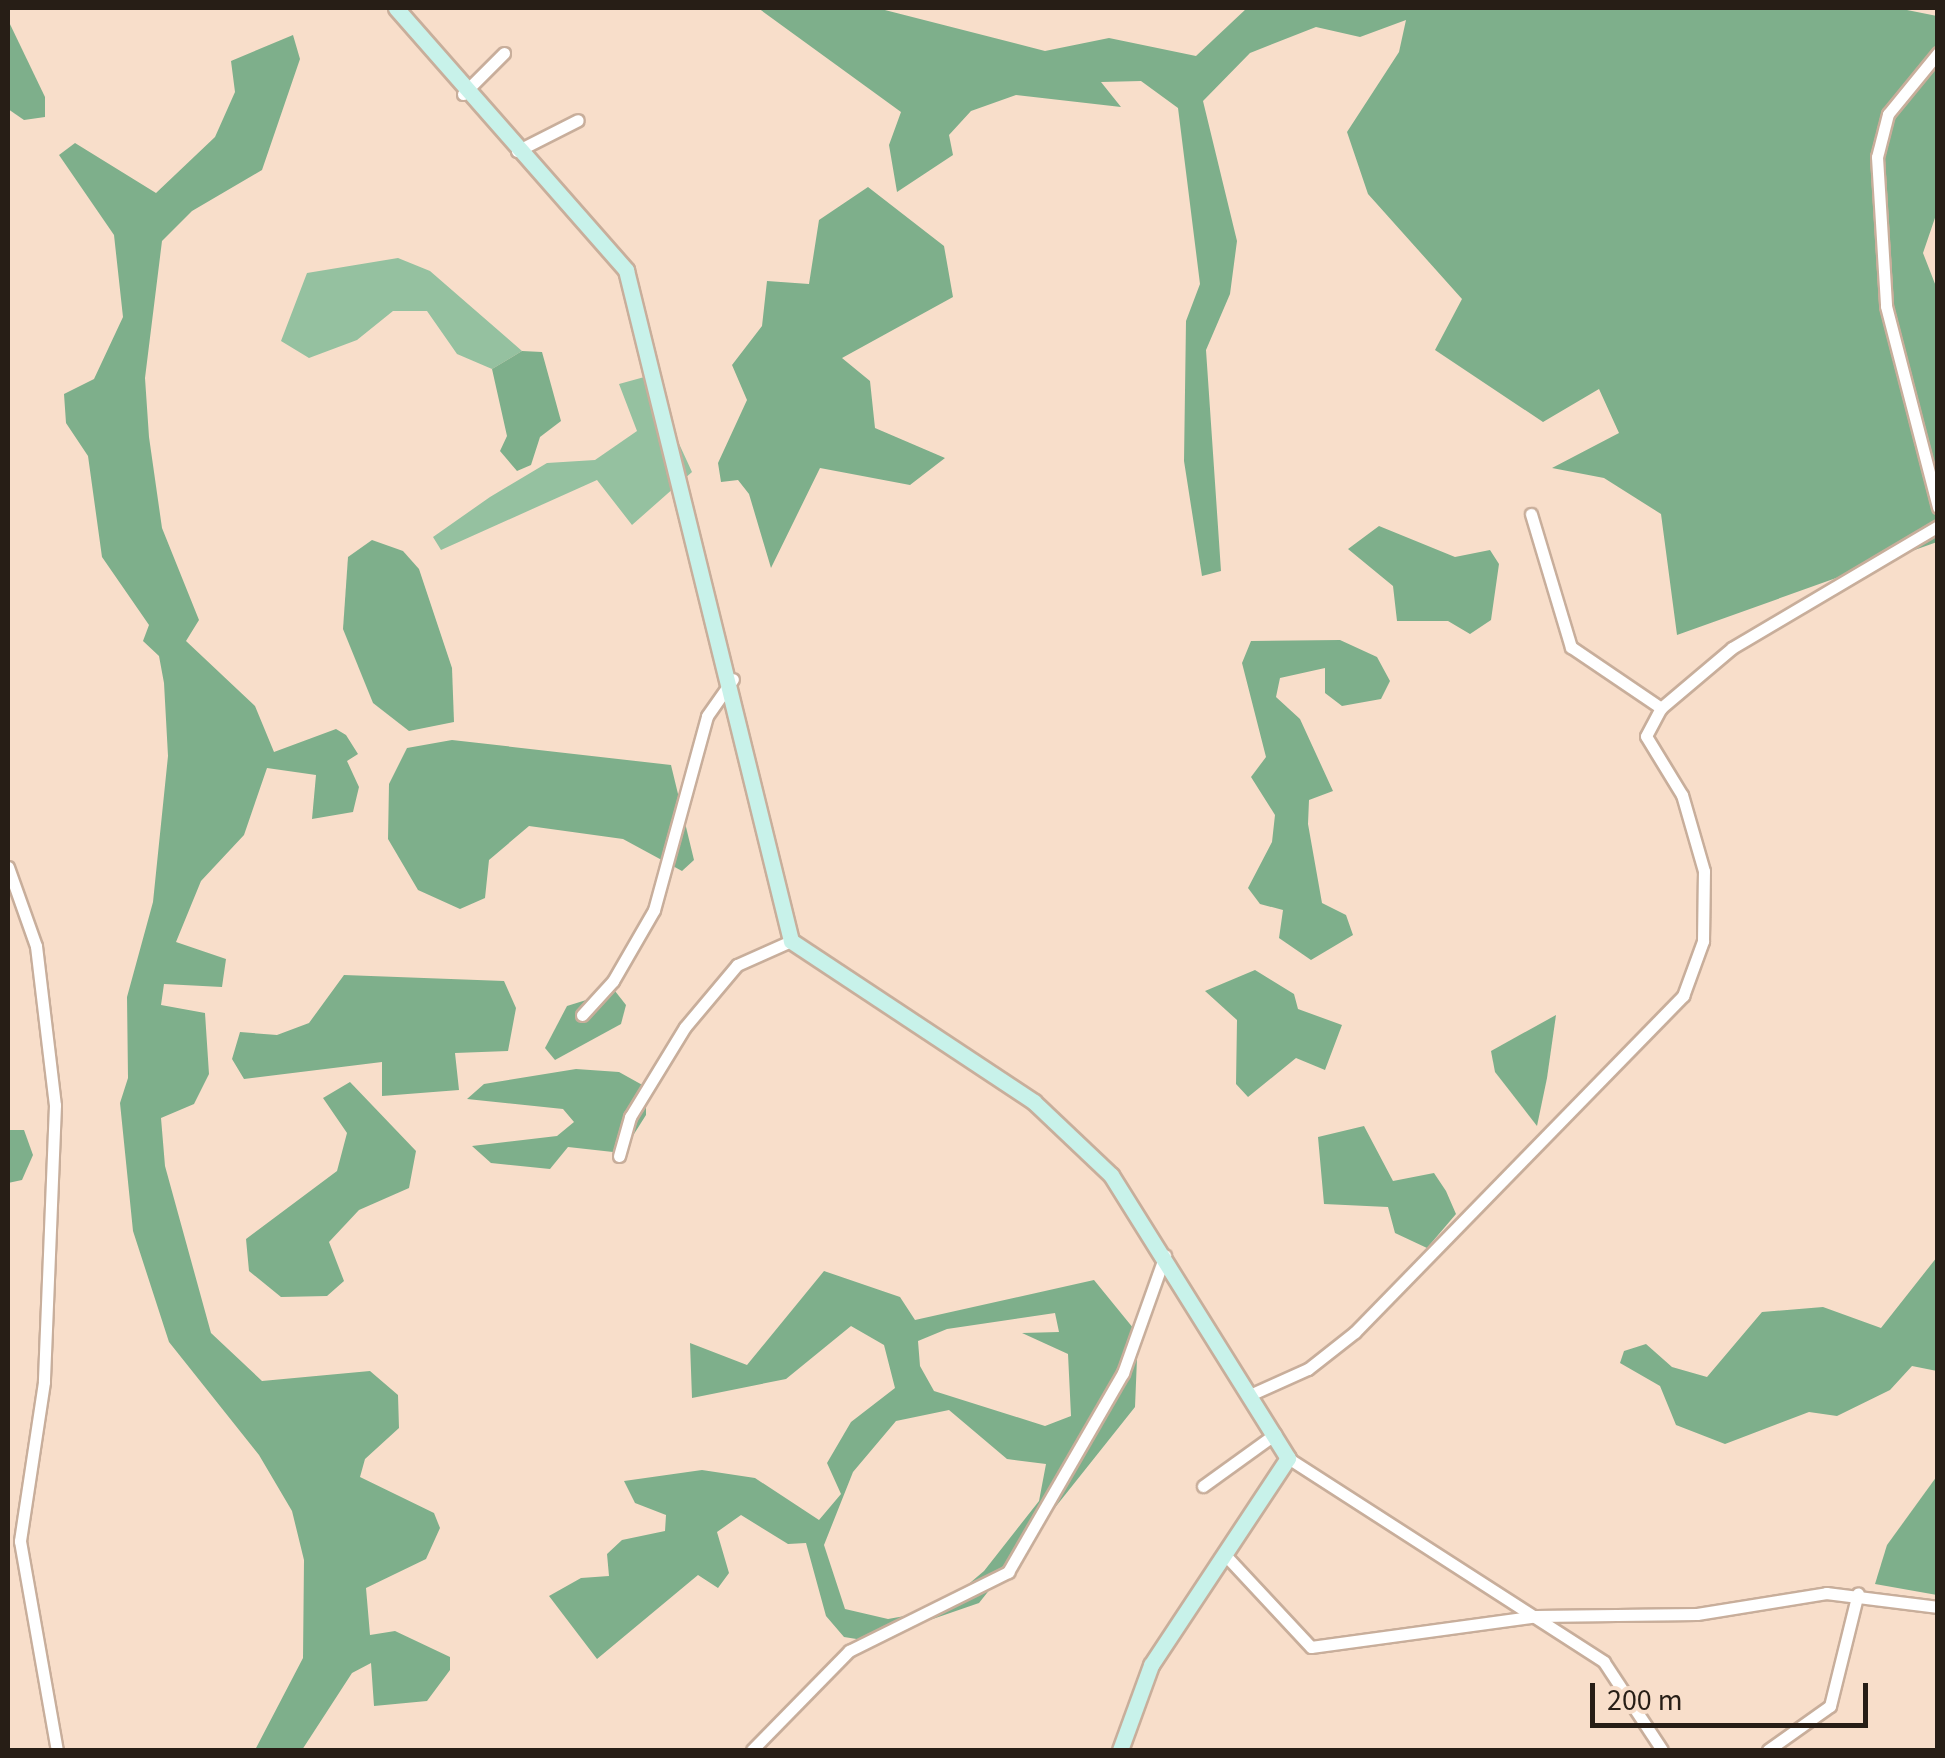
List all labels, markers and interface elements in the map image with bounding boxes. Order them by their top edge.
scale bar [1595,1663,1872,1725]
text: 200 m [1607,1679,1683,1722]

